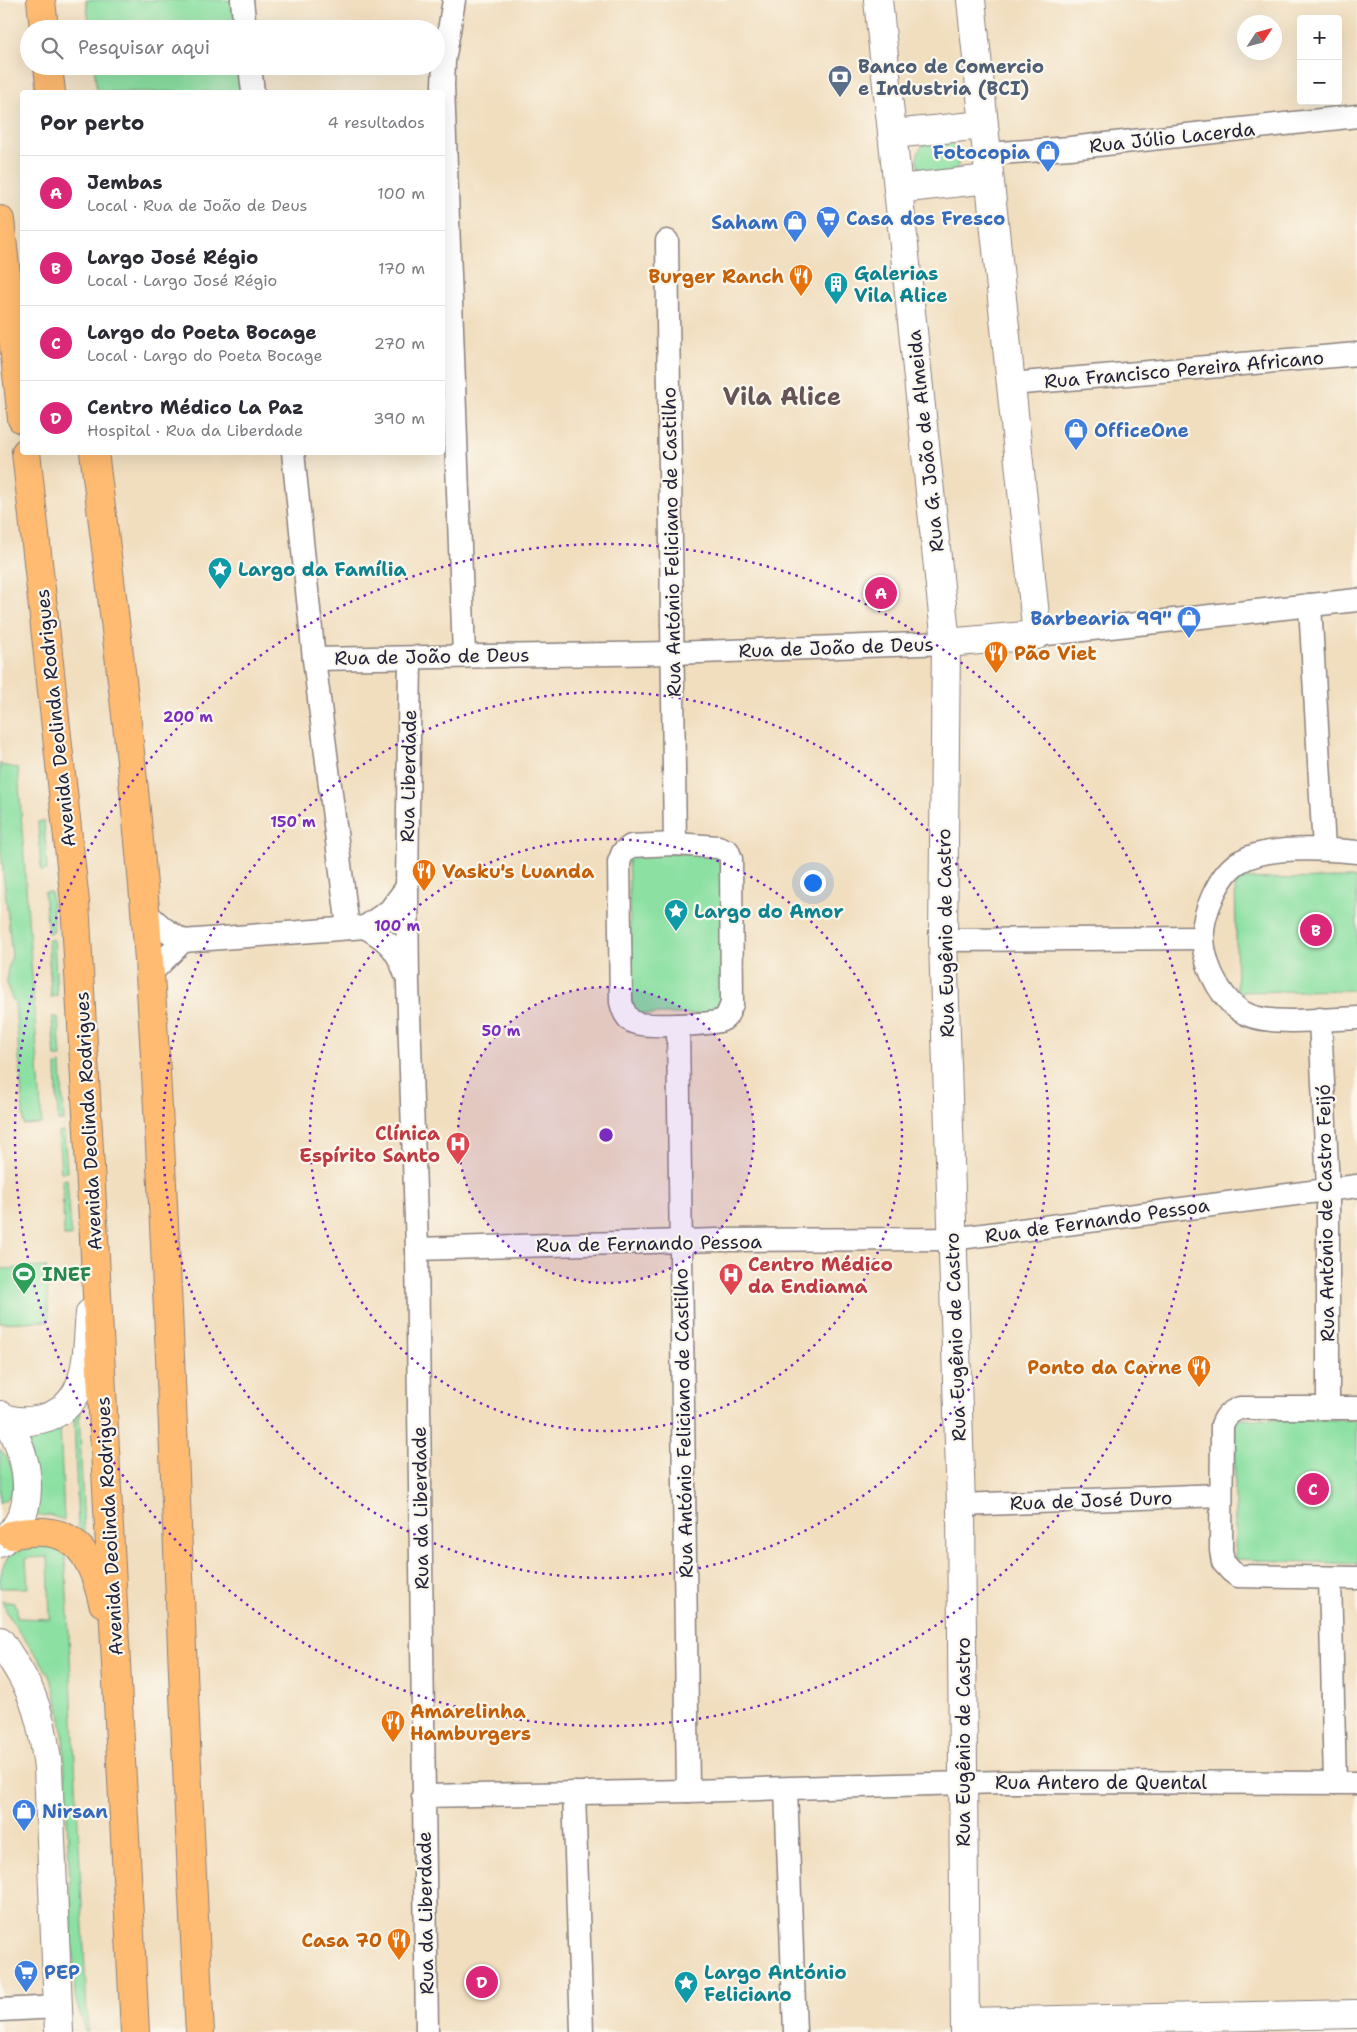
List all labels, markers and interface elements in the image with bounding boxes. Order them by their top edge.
north arrow [1237,15,1282,60]
map controls [1297,15,1342,105]
button: + [1297,15,1342,60]
search box [20,20,445,75]
icon: search [38,34,66,62]
text: Pesquisar aqui [78,35,210,60]
place label: Banco de Comercio e Industria (BCI) [858,54,1044,101]
button: − [1297,60,1342,105]
bank icon: Banco de Comercio e Industria (BCI) [827,64,853,98]
text: Por perto [40,109,144,137]
text: 4 resultados [327,112,425,133]
street label: Rua Júlio Lacerda [1088,116,1256,159]
shop icon: Fotocopia [1035,139,1061,173]
place label: Fotocopia [933,140,1030,165]
text: Jembas [87,170,163,195]
text: A [50,183,62,204]
text: 100 m [377,183,425,204]
text: Local · Rua de João de Deus [87,195,307,216]
supermarket icon: Casa dos Fresco [815,205,841,239]
place label: Casa dos Fresco [846,206,1005,231]
shop icon: Saham [782,209,808,243]
place label: Saham [711,210,778,235]
text: Largo José Régio [87,245,258,270]
text: B [51,258,61,279]
text: 170 m [378,258,425,279]
place label: Galerias Vila Alice [854,261,948,308]
restaurant icon: Burger Ranch [788,263,814,297]
place label: Burger Ranch [648,264,784,289]
text: Local · Largo José Régio [87,270,277,291]
building icon: Galerias Vila Alice [823,271,849,305]
text: Largo do Poeta Bocage [87,320,317,345]
street label: Rua G. João de Almeida [901,328,950,553]
text: C [51,333,61,354]
text: 270 m [374,333,425,354]
text: Local · Largo do Poeta Bocage [87,345,323,366]
street label: Rua Francisco Pereira Africano [1043,345,1325,394]
district label: Vila Alice [723,381,841,413]
street label: Rua António Feliciano de Castilho [656,387,687,697]
text: Centro Médico La Paz [87,395,304,420]
text: D [50,408,62,429]
text: 390 m [373,408,425,429]
shop icon: OfficeOne [1063,417,1089,451]
place label: OfficeOne [1094,418,1189,443]
text: Hospital · Rua da Liberdade [87,420,303,441]
place icon: Largo da Família [207,556,233,590]
place label: Largo da Família [238,557,407,582]
pin: A [865,574,897,612]
street label: Avenida Deolinda Rodrigues [30,588,81,848]
shop icon: Barbearia 99" [1176,605,1202,639]
place label: Barbearia 99" [1030,606,1172,631]
street label: Rua de João de Deus [738,632,934,663]
restaurant icon: Pão Viet [983,640,1009,674]
place label: Pão Viet [1014,641,1097,666]
street label: Rua de João de Deus [334,642,530,671]
text: 200 m [163,707,213,727]
street label: Rua Liberdade [395,709,422,843]
text: 150 m [270,812,316,832]
street label: Rua Eugênio de Castro [931,828,960,1038]
restaurant icon: Vasku's Luanda [411,858,437,892]
place label: Vasku's Luanda [442,859,594,884]
your location [800,870,826,896]
place icon: Largo do Amor [663,898,689,932]
place label: Largo do Amor [694,899,844,924]
pin: B [1300,911,1332,949]
text: 100 m [374,916,420,936]
street label: Avenida Deolinda Rodrigues [69,991,108,1251]
text: 50 m [482,1021,521,1041]
street label: Rua António de Castro Feijó [1311,1084,1340,1342]
place label: Clínica Espírito Santo [299,1121,440,1168]
centre of rings [597,1126,615,1144]
hospital icon: Clínica Espírito Santo [445,1131,471,1165]
street label: Rua de Fernando Pessoa [983,1192,1211,1249]
street label: Rua de Fernando Pessoa [536,1229,762,1258]
street label: Rua Eugênio de Castro [939,1232,972,1442]
place label: Centro Médico da Endiama [748,1252,893,1299]
sports icon: INEF [11,1261,37,1295]
place label: INEF [42,1262,91,1287]
hospital icon: Centro Médico da Endiama [718,1262,744,1296]
street label: Rua António Feliciano de Castilho [668,1268,699,1578]
restaurant icon: Ponto da Carne [1186,1354,1212,1388]
place label: Ponto da Carne [1027,1355,1182,1380]
street label: Avenida Deolinda Rodrigues [90,1396,129,1656]
street label: Rua da Liberdade [407,1426,434,1590]
pin: C [1297,1470,1329,1508]
street label: Rua de José Duro [1009,1485,1173,1516]
street label: Rua Eugênio de Castro [951,1637,976,1847]
place label: Amarelinha Hamburgers [410,1699,531,1746]
restaurant icon: Amarelinha Hamburgers [380,1709,406,1743]
street label: Rua Antero de Quental [995,1770,1207,1795]
shop icon: Nirsan [11,1798,37,1832]
place label: Nirsan [42,1799,108,1824]
street label: Rua da Liberdade [412,1831,439,1995]
restaurant icon: Casa 70 [386,1927,412,1961]
place label: Casa 70 [301,1928,382,1953]
supermarket icon: PEP [13,1959,39,1993]
place label: PEP [44,1960,80,1985]
place label: Largo António Feliciano [704,1960,847,2007]
pin: D [466,1963,498,2001]
place icon: Largo António Feliciano [673,1970,699,2004]

